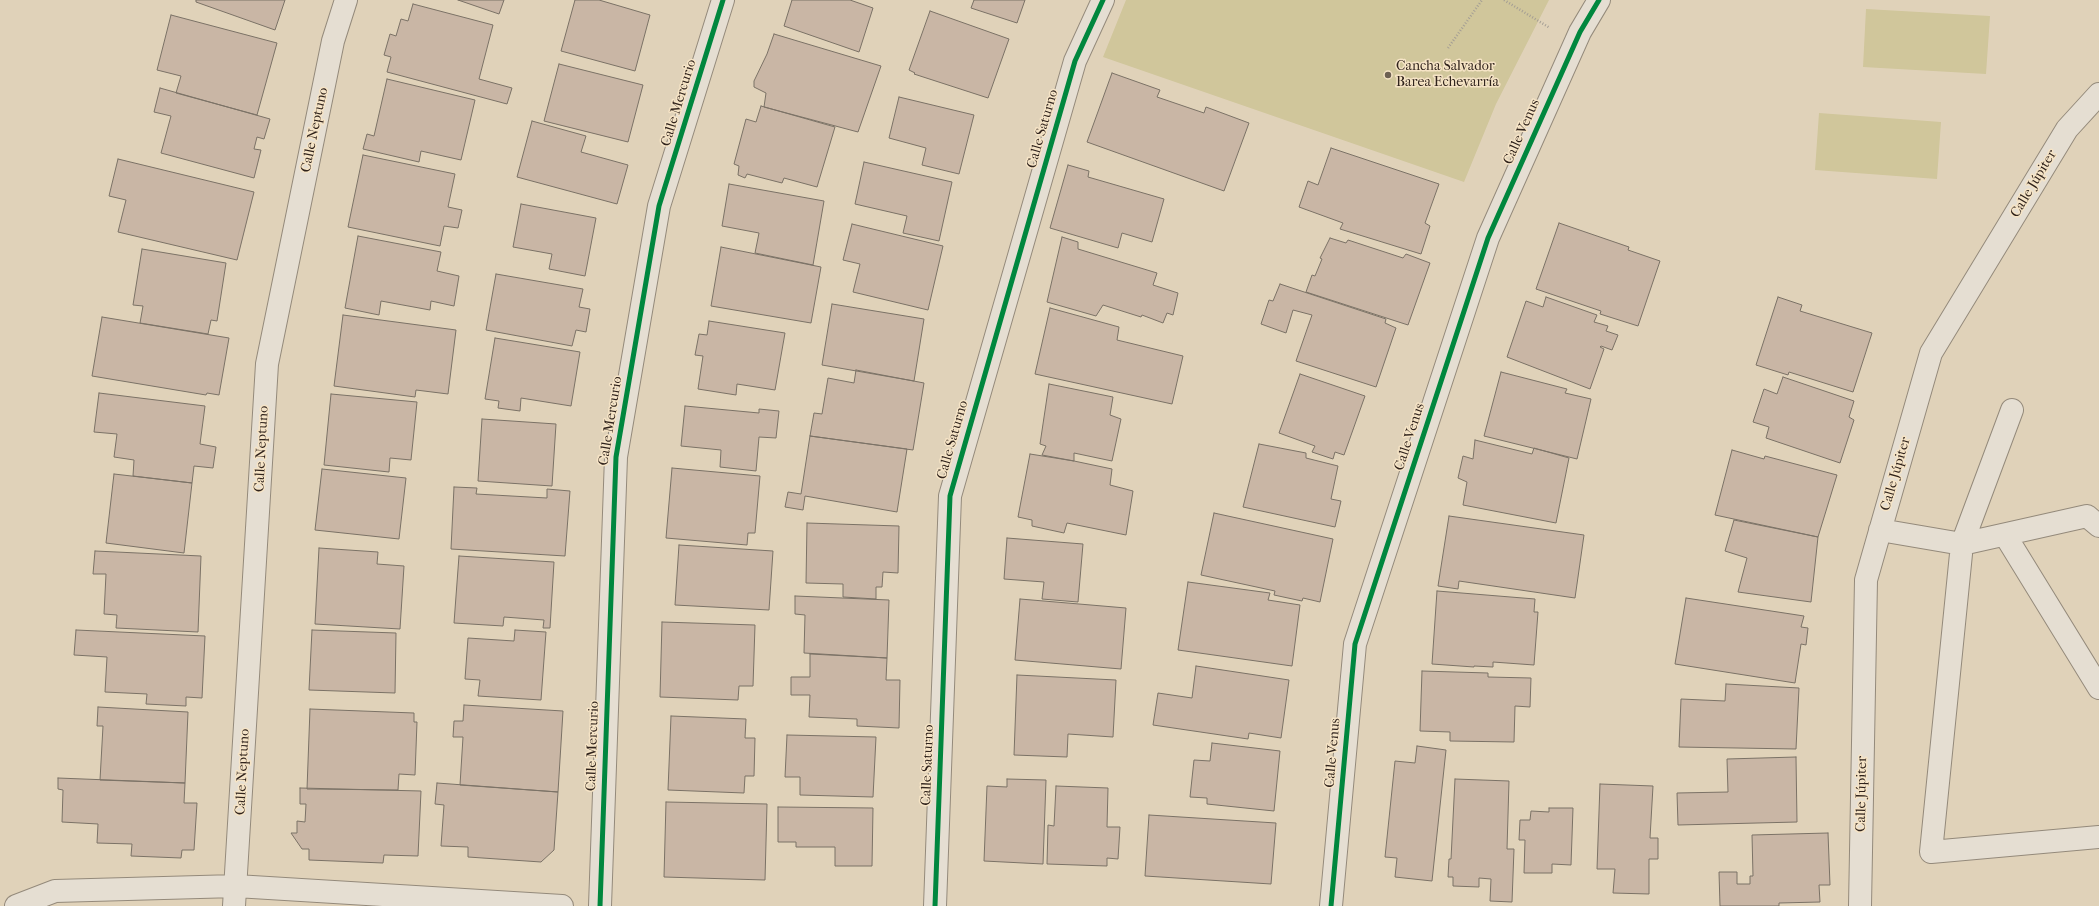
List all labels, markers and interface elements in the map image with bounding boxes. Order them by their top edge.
street label: Calle Mercurio [658,57,700,149]
place label: Cancha Salvador Barea Echevarría [1396,59,1499,92]
marker: Cancha Salvador Barea Echevarría [1383,70,1393,80]
street label: Calle Neptuno [298,86,332,174]
street label: Calle Saturno [1024,88,1062,170]
street label: Calle Venus [1500,97,1544,167]
street label: Calle Júpiter [2007,147,2061,221]
street label: Calle Mercurio [596,375,626,467]
street label: Calle Saturno [934,399,972,481]
street label: Calle Venus [1391,401,1429,473]
street label: Calle Neptuno [251,405,273,493]
street label: Calle Júpiter [1877,435,1915,513]
street label: Calle Mercurio [583,701,603,791]
street label: Calle Venus [1322,718,1344,788]
street label: Calle Saturno [918,724,938,806]
street label: Calle Neptuno [232,728,254,816]
street label: Calle Júpiter [1853,756,1871,832]

